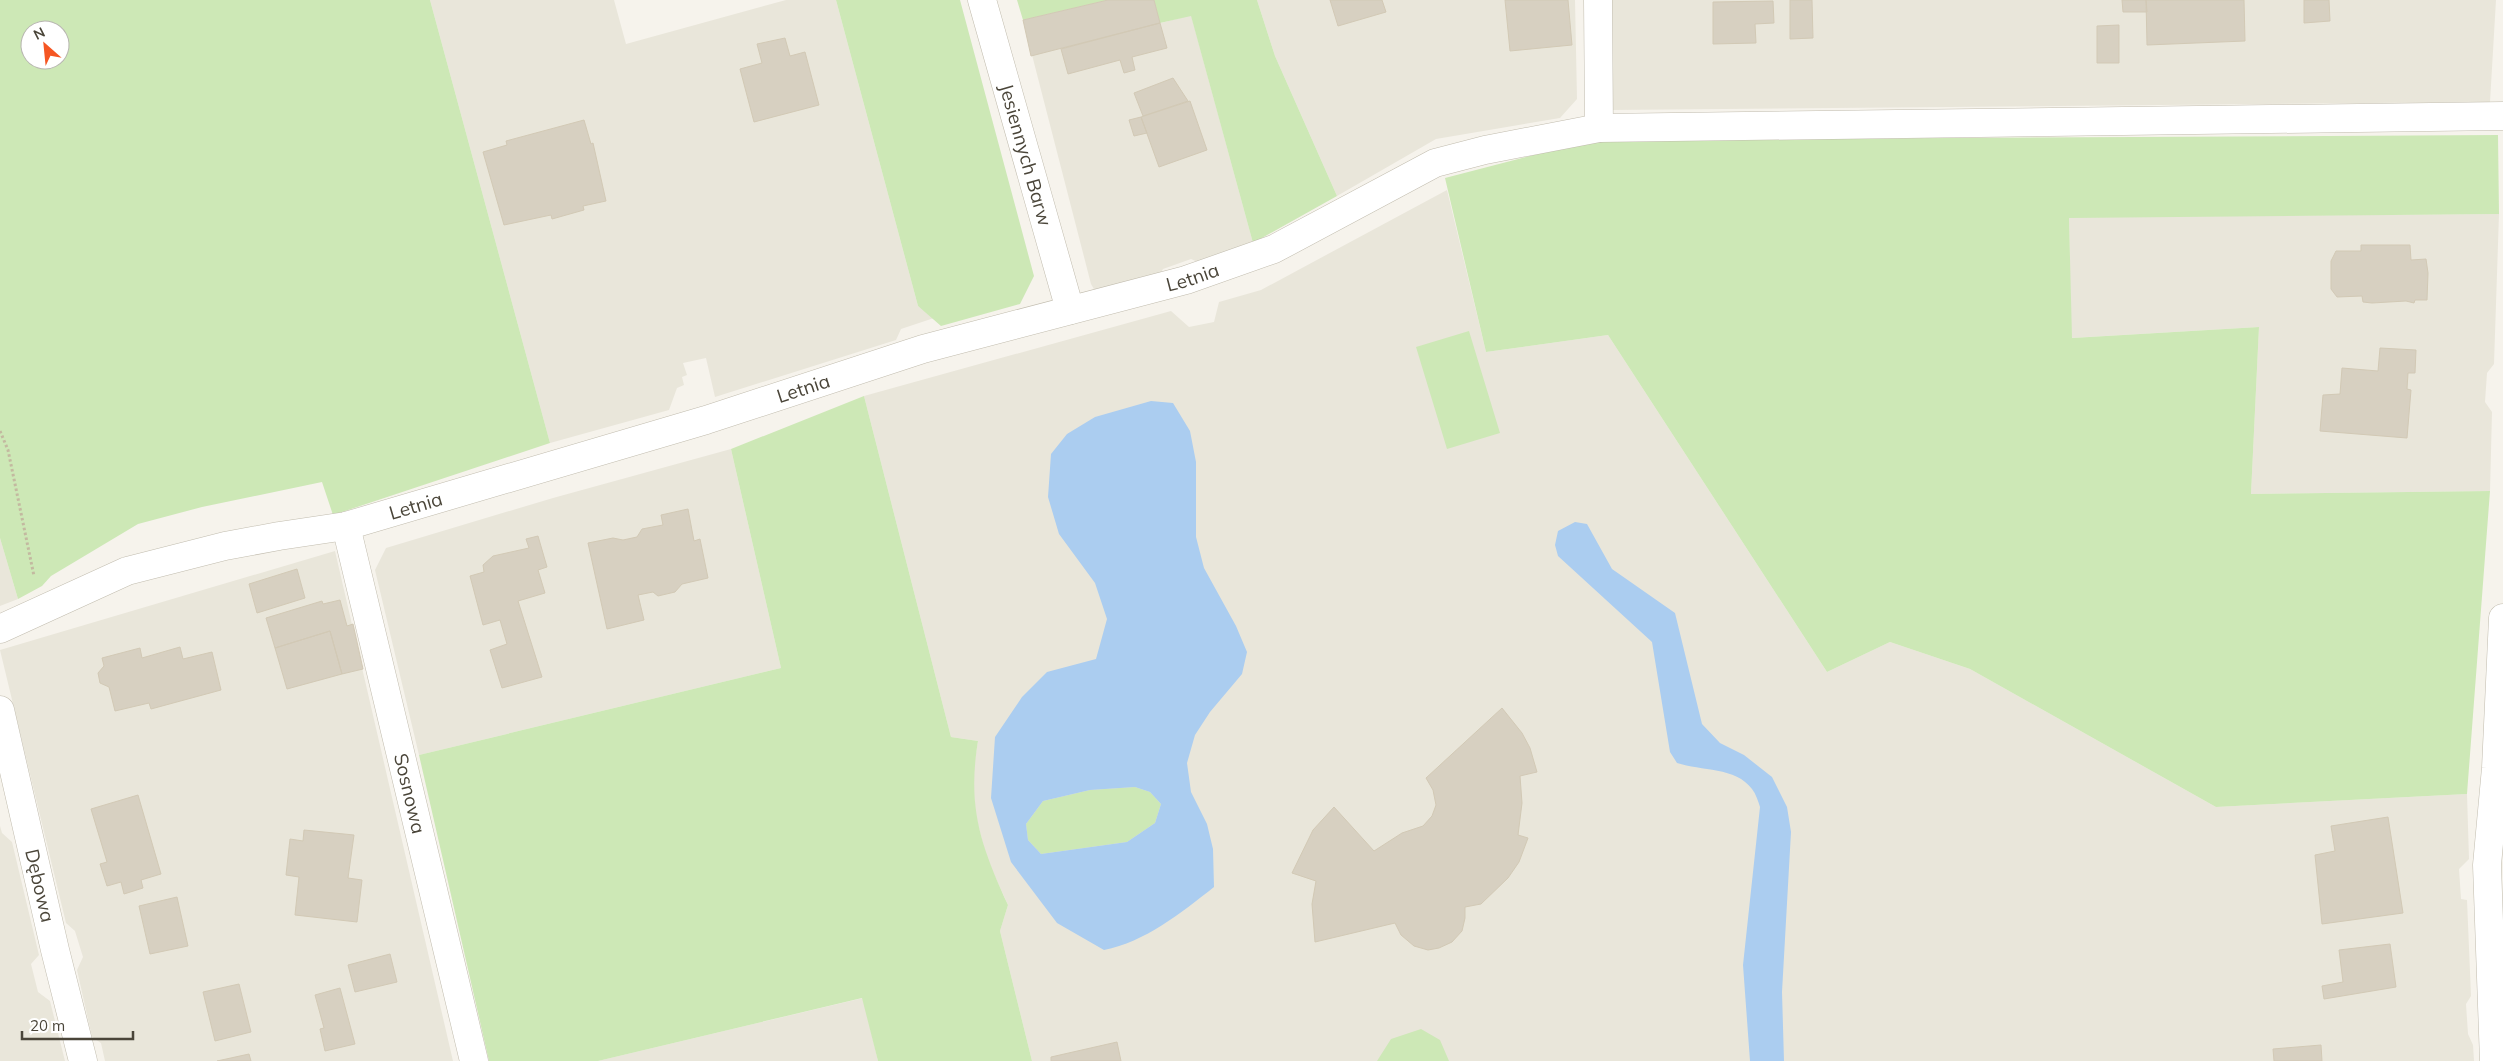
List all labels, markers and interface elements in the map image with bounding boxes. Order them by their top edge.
north arrow [20,20,70,70]
text: N [30,23,48,44]
street label: Jesiennych Barw [994,81,1058,229]
street label: Letnia [1164,257,1222,297]
street label: Letnia [774,368,833,408]
street label: Letnia [386,486,445,525]
street label: Sosnowa [389,751,431,836]
street label: Dębowa [20,847,60,924]
scale bar [22,1008,134,1040]
text: 20 m [30,1016,65,1035]

